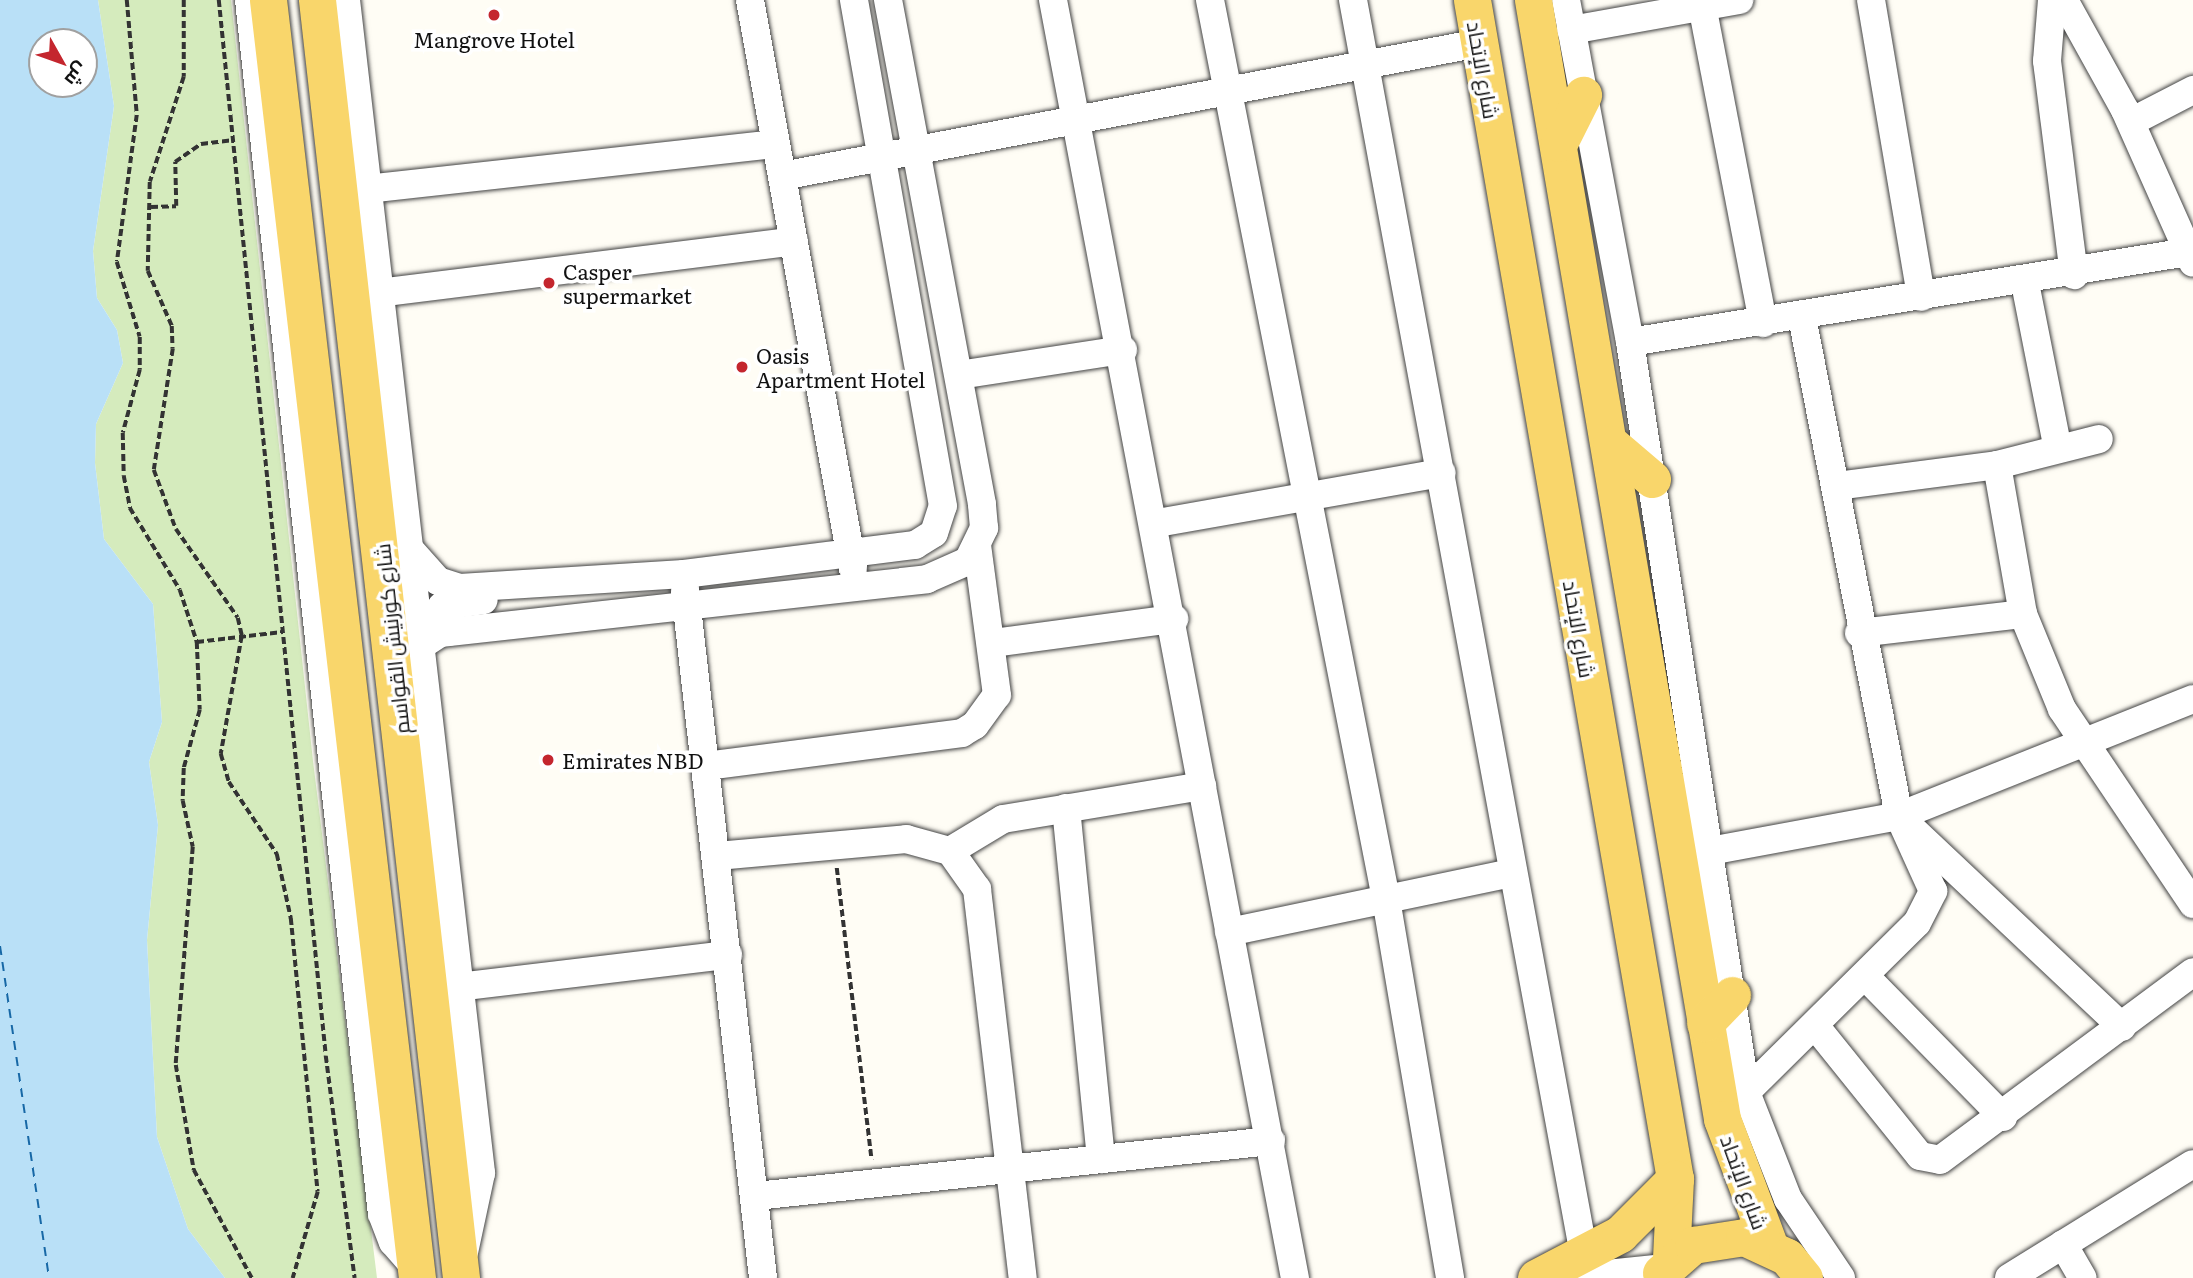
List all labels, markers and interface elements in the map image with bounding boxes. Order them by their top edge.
marker: Mangrove Hotel [486,7,502,23]
street label: شارع الإتحاد [1463,19,1505,121]
place label: Mangrove Hotel [413,26,575,52]
north arrow [28,28,98,98]
text: ش [59,57,96,94]
place label: Casper supermarket [563,258,692,308]
marker: Casper supermarket [541,275,557,291]
place label: Oasis Apartment Hotel [756,342,925,392]
marker: Oasis Apartment Hotel [734,359,750,375]
street label: شارع كورنيش القواسم [368,542,414,736]
street label: شارع الإتحاد [1559,578,1601,680]
place label: Emirates NBD [562,747,703,773]
marker: Emirates NBD [540,752,556,768]
street label: شارع الإتحاد [1716,1131,1774,1233]

